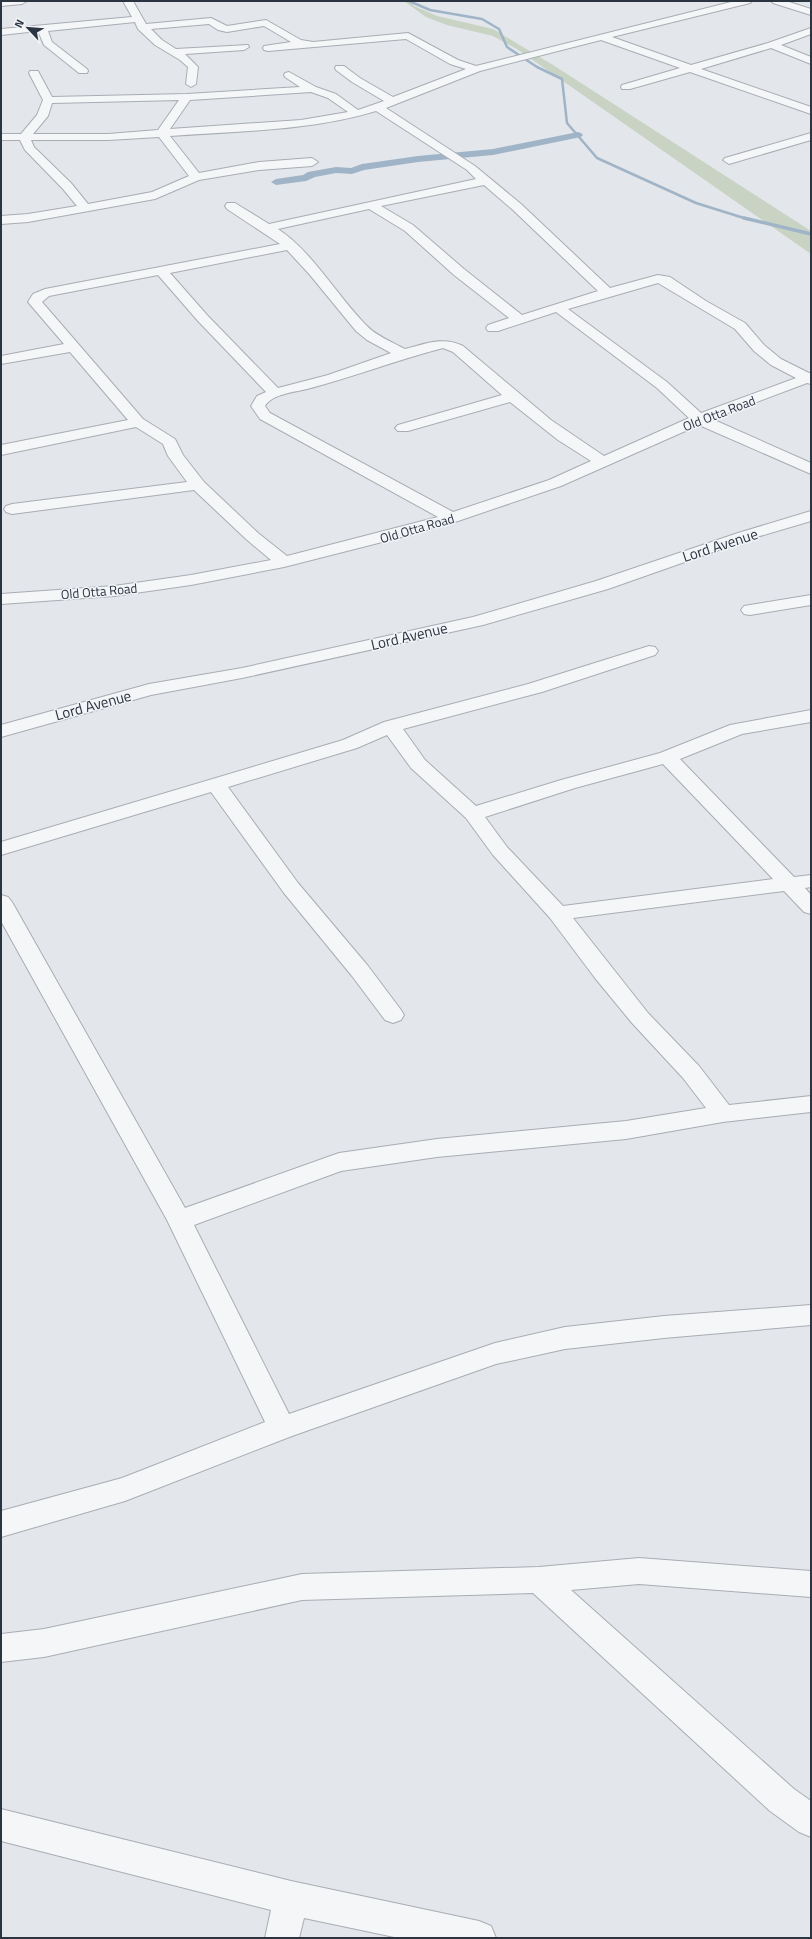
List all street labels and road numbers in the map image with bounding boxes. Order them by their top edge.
street label: Old Otta Road [680,390,758,436]
street label: Old Otta Road [377,508,457,548]
street label: Lord Avenue [679,522,761,568]
street label: Old Otta Road [60,578,138,604]
street label: Lord Avenue [368,616,450,656]
street label: Lord Avenue [52,684,134,726]

